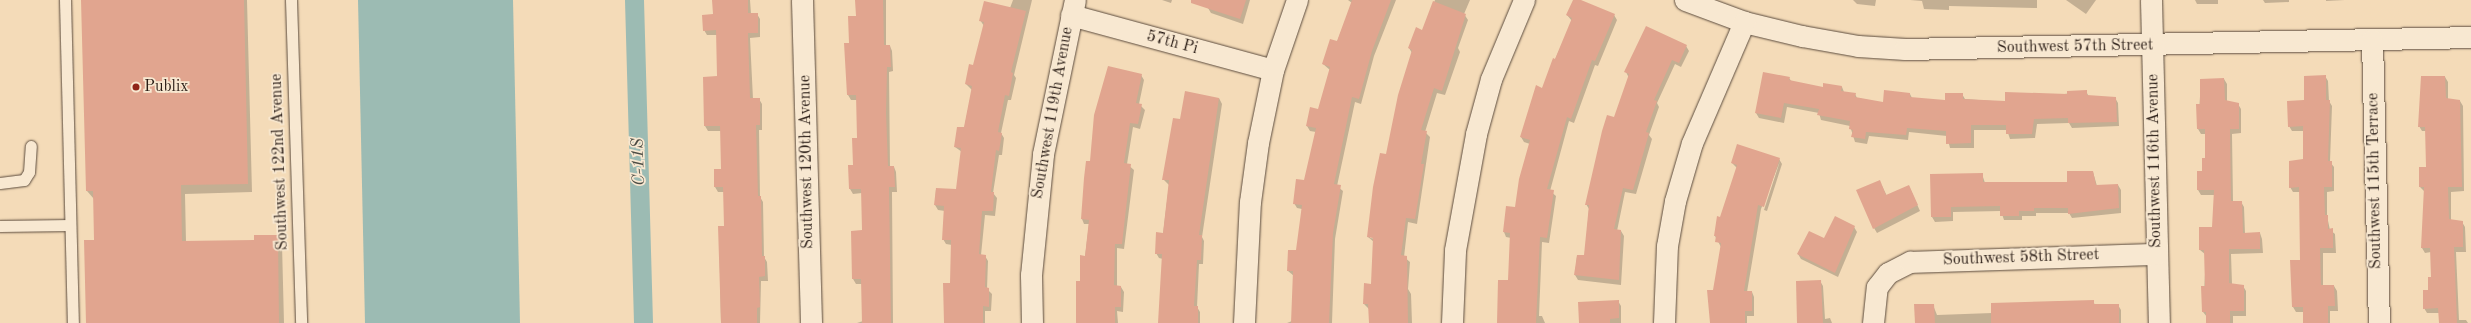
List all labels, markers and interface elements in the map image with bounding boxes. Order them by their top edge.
street label: Southwest 119th Avenue [1028,26,1078,200]
street label: 57th Pi [1144,27,1200,59]
street label: Southwest 57th Street [1997,36,2153,58]
street label: Southwest 122nd Avenue [267,73,293,251]
street label: Southwest 116th Avenue [2144,74,2166,248]
street label: Southwest 120th Avenue [796,75,818,249]
place label: Publix [144,77,189,97]
marker: Publix [131,82,141,92]
street label: Southwest 115th Terrace [2364,93,2386,269]
water label: C-11S [628,138,650,186]
street label: Southwest 58th Street [1942,246,2100,270]

